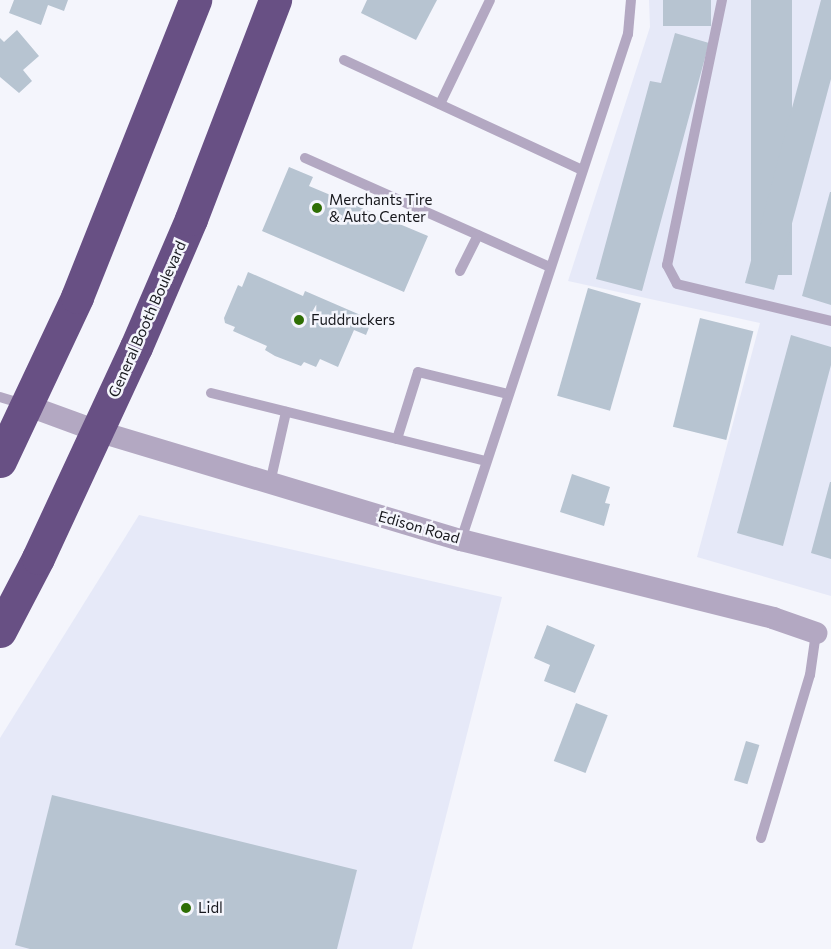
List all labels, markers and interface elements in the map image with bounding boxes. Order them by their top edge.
place label: Merchants Tire & Auto Center [329,190,432,225]
marker: Merchants Tire & Auto Center [310,201,324,215]
street label: General Booth Boulevard [104,238,190,400]
place label: Fuddruckers [311,311,395,329]
marker: Fuddruckers [292,313,306,327]
street label: Edison Road [376,507,462,547]
place label: Lidl [198,899,223,917]
marker: Lidl [179,901,193,915]

